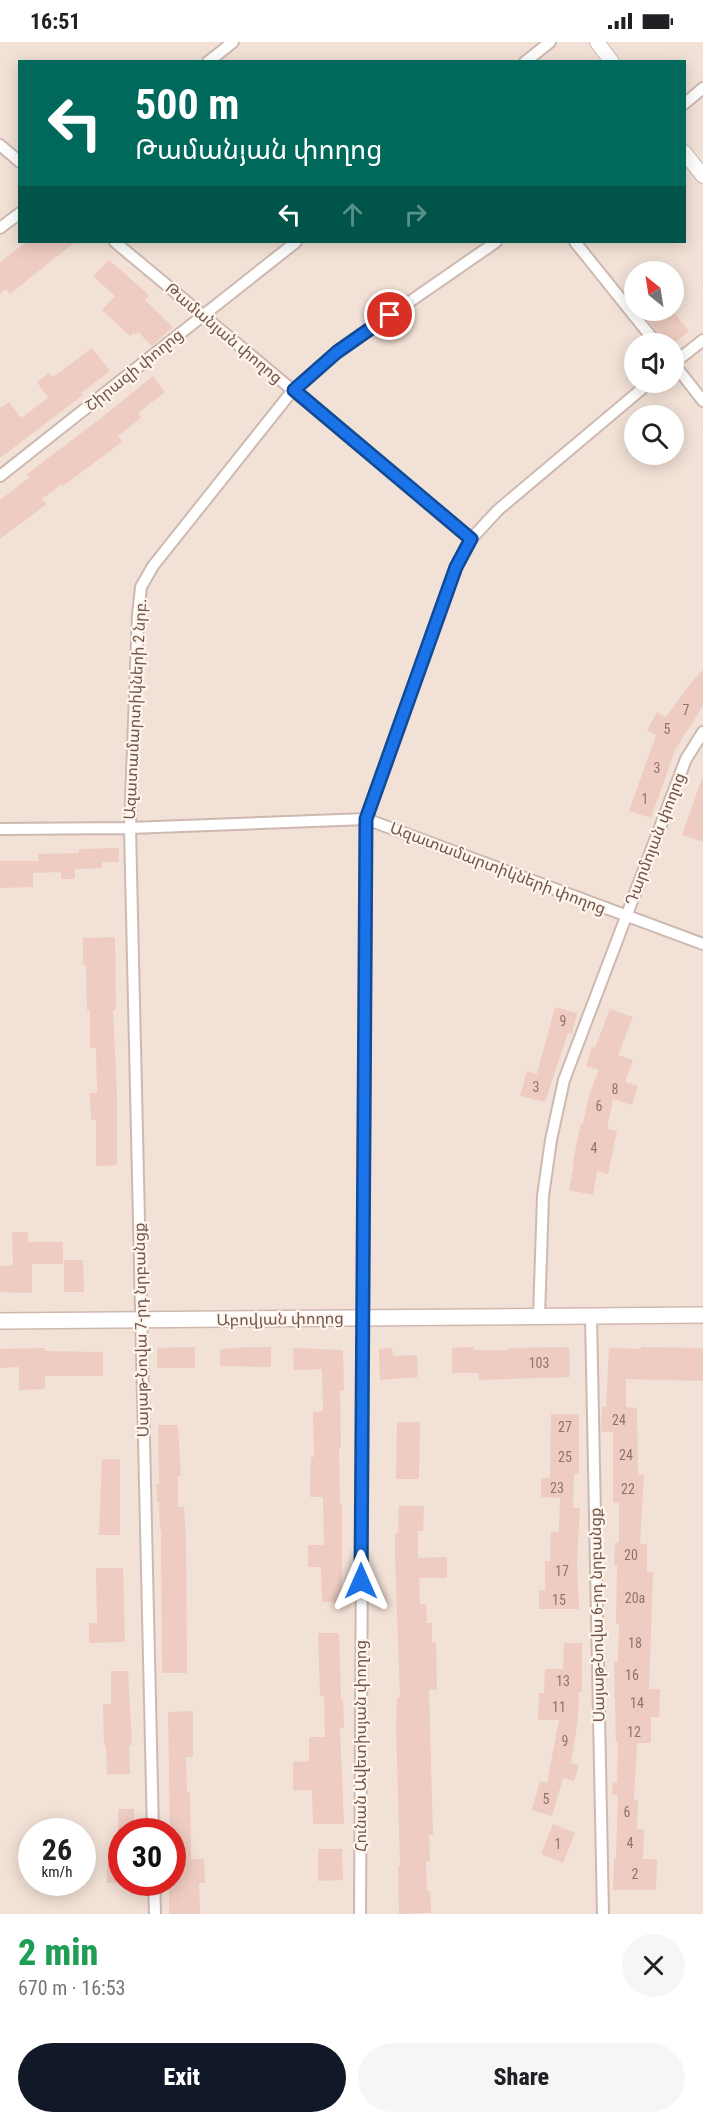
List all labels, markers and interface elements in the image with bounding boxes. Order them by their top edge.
text: 16:51 [30,9,81,34]
text: 500 m [135,80,240,129]
icon: left [36,84,114,162]
text: Թամանյան փողոց [135,134,382,166]
icon: left [273,198,306,231]
icon: ahead [336,198,369,231]
icon: right [399,198,432,231]
north arrow [624,261,684,321]
map controls [624,261,684,465]
street label: Թամանյան փողոց [162,279,286,387]
pin [364,289,415,340]
icon: arrive [373,298,406,331]
street label: Շիրազի փողոց [81,325,187,415]
button: sound [624,333,684,393]
button: search [624,405,684,465]
street label: Ազատամարտիկների 2 նրբ. [120,598,150,820]
house number: 7 [683,702,690,718]
house number: 5 [664,721,671,737]
house number: 3 [654,760,660,776]
street label: Դարմոյան փողոց [621,770,689,908]
house number: 1 [642,791,648,807]
street label: Ազատամարտիկների փողոց [387,818,609,918]
house number: 9 [560,1013,566,1029]
house number: 3 [533,1079,539,1095]
house number: 8 [612,1081,619,1097]
house number: 6 [596,1098,603,1114]
house number: 4 [591,1140,598,1156]
street label: Սայաթ-Նովա 7-րդ նրբանցք [130,1222,152,1438]
street label: Աբովյան փողոց [216,1308,344,1330]
house number: 103 [529,1355,549,1371]
house number: 24 [612,1412,626,1428]
house number: 27 [558,1419,572,1435]
house number: 24 [619,1447,633,1463]
house number: 25 [558,1449,572,1465]
house number: 23 [550,1480,564,1496]
house number: 22 [621,1481,635,1497]
street label: Սայաթ-Նովա 6-րդ նրբանցք [586,1507,608,1723]
house number: 20 [624,1547,638,1563]
position arrow [329,1549,393,1613]
house number: 17 [555,1563,569,1579]
house number: 20a [625,1590,645,1606]
house number: 15 [552,1592,566,1608]
house number: 18 [628,1635,642,1651]
street label: Հունան Ավետիսյան փողոց [351,1640,370,1852]
house number: 16 [625,1667,639,1683]
house number: 13 [556,1673,570,1689]
house number: 14 [630,1695,644,1711]
house number: 11 [552,1699,566,1715]
house number: 12 [627,1724,641,1740]
house number: 9 [562,1733,568,1749]
house number: 5 [543,1791,550,1807]
house number: 6 [624,1804,631,1820]
speed limit sign: 30 [108,1818,186,1896]
text: 26 [42,1832,72,1867]
house number: 4 [627,1835,634,1851]
house number: 1 [555,1836,561,1852]
text: km/h [42,1863,72,1881]
house number: 2 [632,1866,639,1882]
text: 2 min [18,1932,98,1974]
button: close [622,1934,685,1997]
text: 670 m · 16:53 [18,1976,125,2000]
button: Exit [18,2043,346,2112]
button: Share [358,2043,685,2112]

